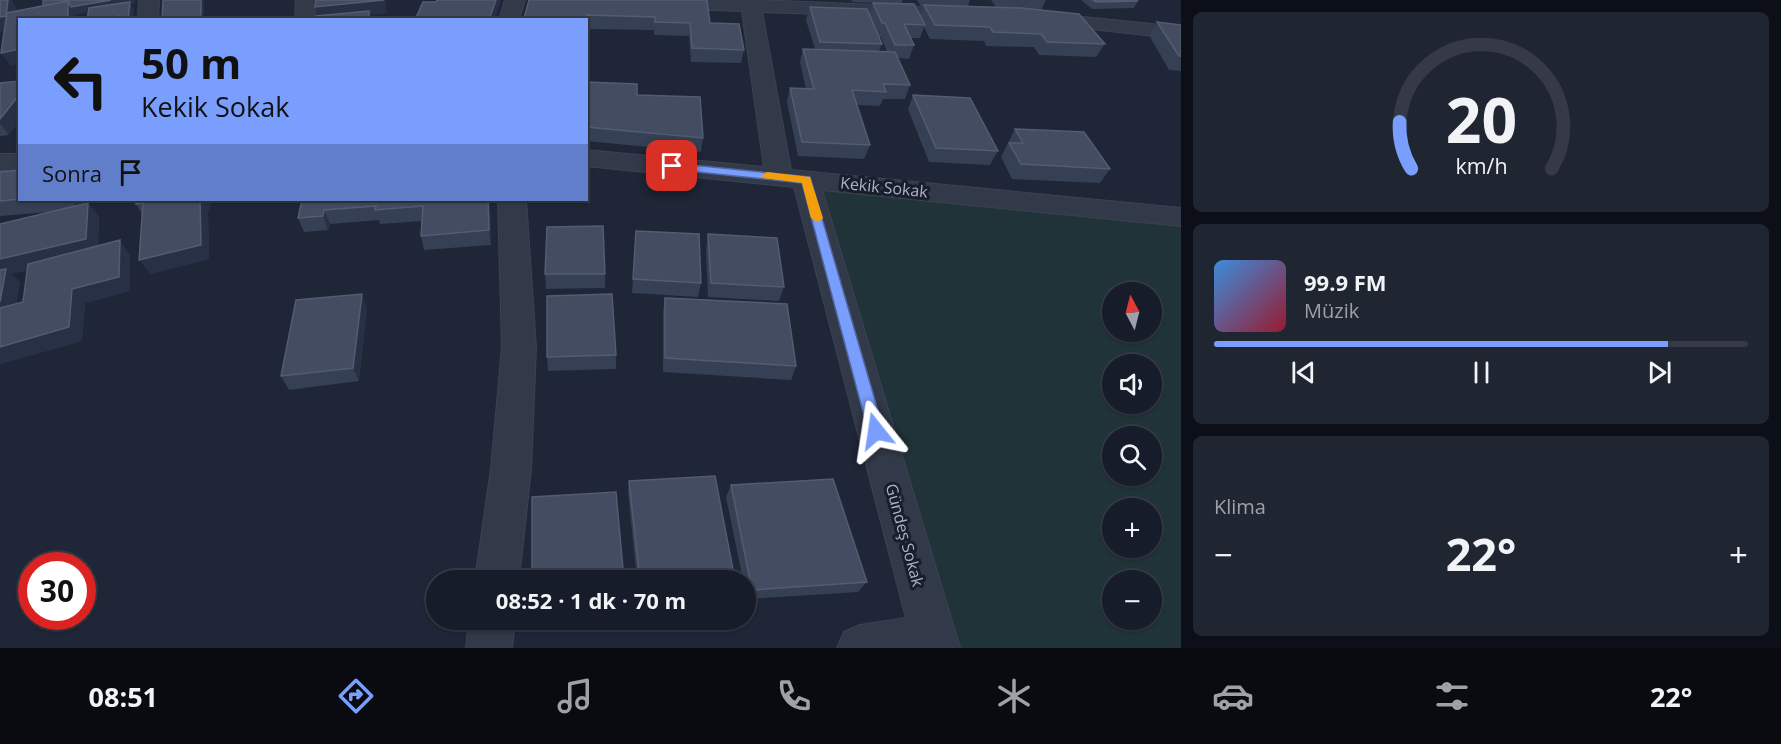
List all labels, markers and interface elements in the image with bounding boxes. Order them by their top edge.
text: 50 m [141,34,241,91]
icon: left [42,42,120,120]
text: 20 [1445,76,1517,161]
text: Kekik Sokak [141,88,289,125]
pin [646,140,697,191]
icon: arrive [655,149,688,182]
text: km/h [1455,151,1507,180]
icon: arrive [114,156,147,189]
text: Sonra [42,158,102,188]
street label: Kekik Sokak [839,171,929,203]
text: 99.9 FM [1304,267,1387,297]
north arrow [1102,282,1162,342]
map controls [1102,282,1162,630]
text: Müzik [1304,297,1359,324]
button: sound [1102,354,1162,414]
icon: previous [1287,356,1320,389]
icon: pause [1465,356,1498,389]
icon: next [1643,356,1676,389]
position arrow [844,399,908,463]
button: search [1102,426,1162,486]
street label: Gündeş Sokak [881,481,929,590]
text: Klima [1214,493,1266,520]
button: + [1102,498,1162,558]
text: 22° [1446,523,1516,584]
text: − [1214,532,1233,577]
text: + [1729,532,1748,577]
speed limit sign: 30 [18,552,96,630]
button: − [1102,570,1162,630]
text: 08:52 · 1 dk · 70 m [496,585,686,615]
icon: directions [335,675,377,717]
icon: music [554,675,596,717]
icon: phone [773,675,815,717]
icon: climate [993,675,1035,717]
icon: car [1212,675,1254,717]
icon: filters [1431,675,1473,717]
text: 08:51 [89,678,158,715]
text: 22° [1650,678,1692,715]

